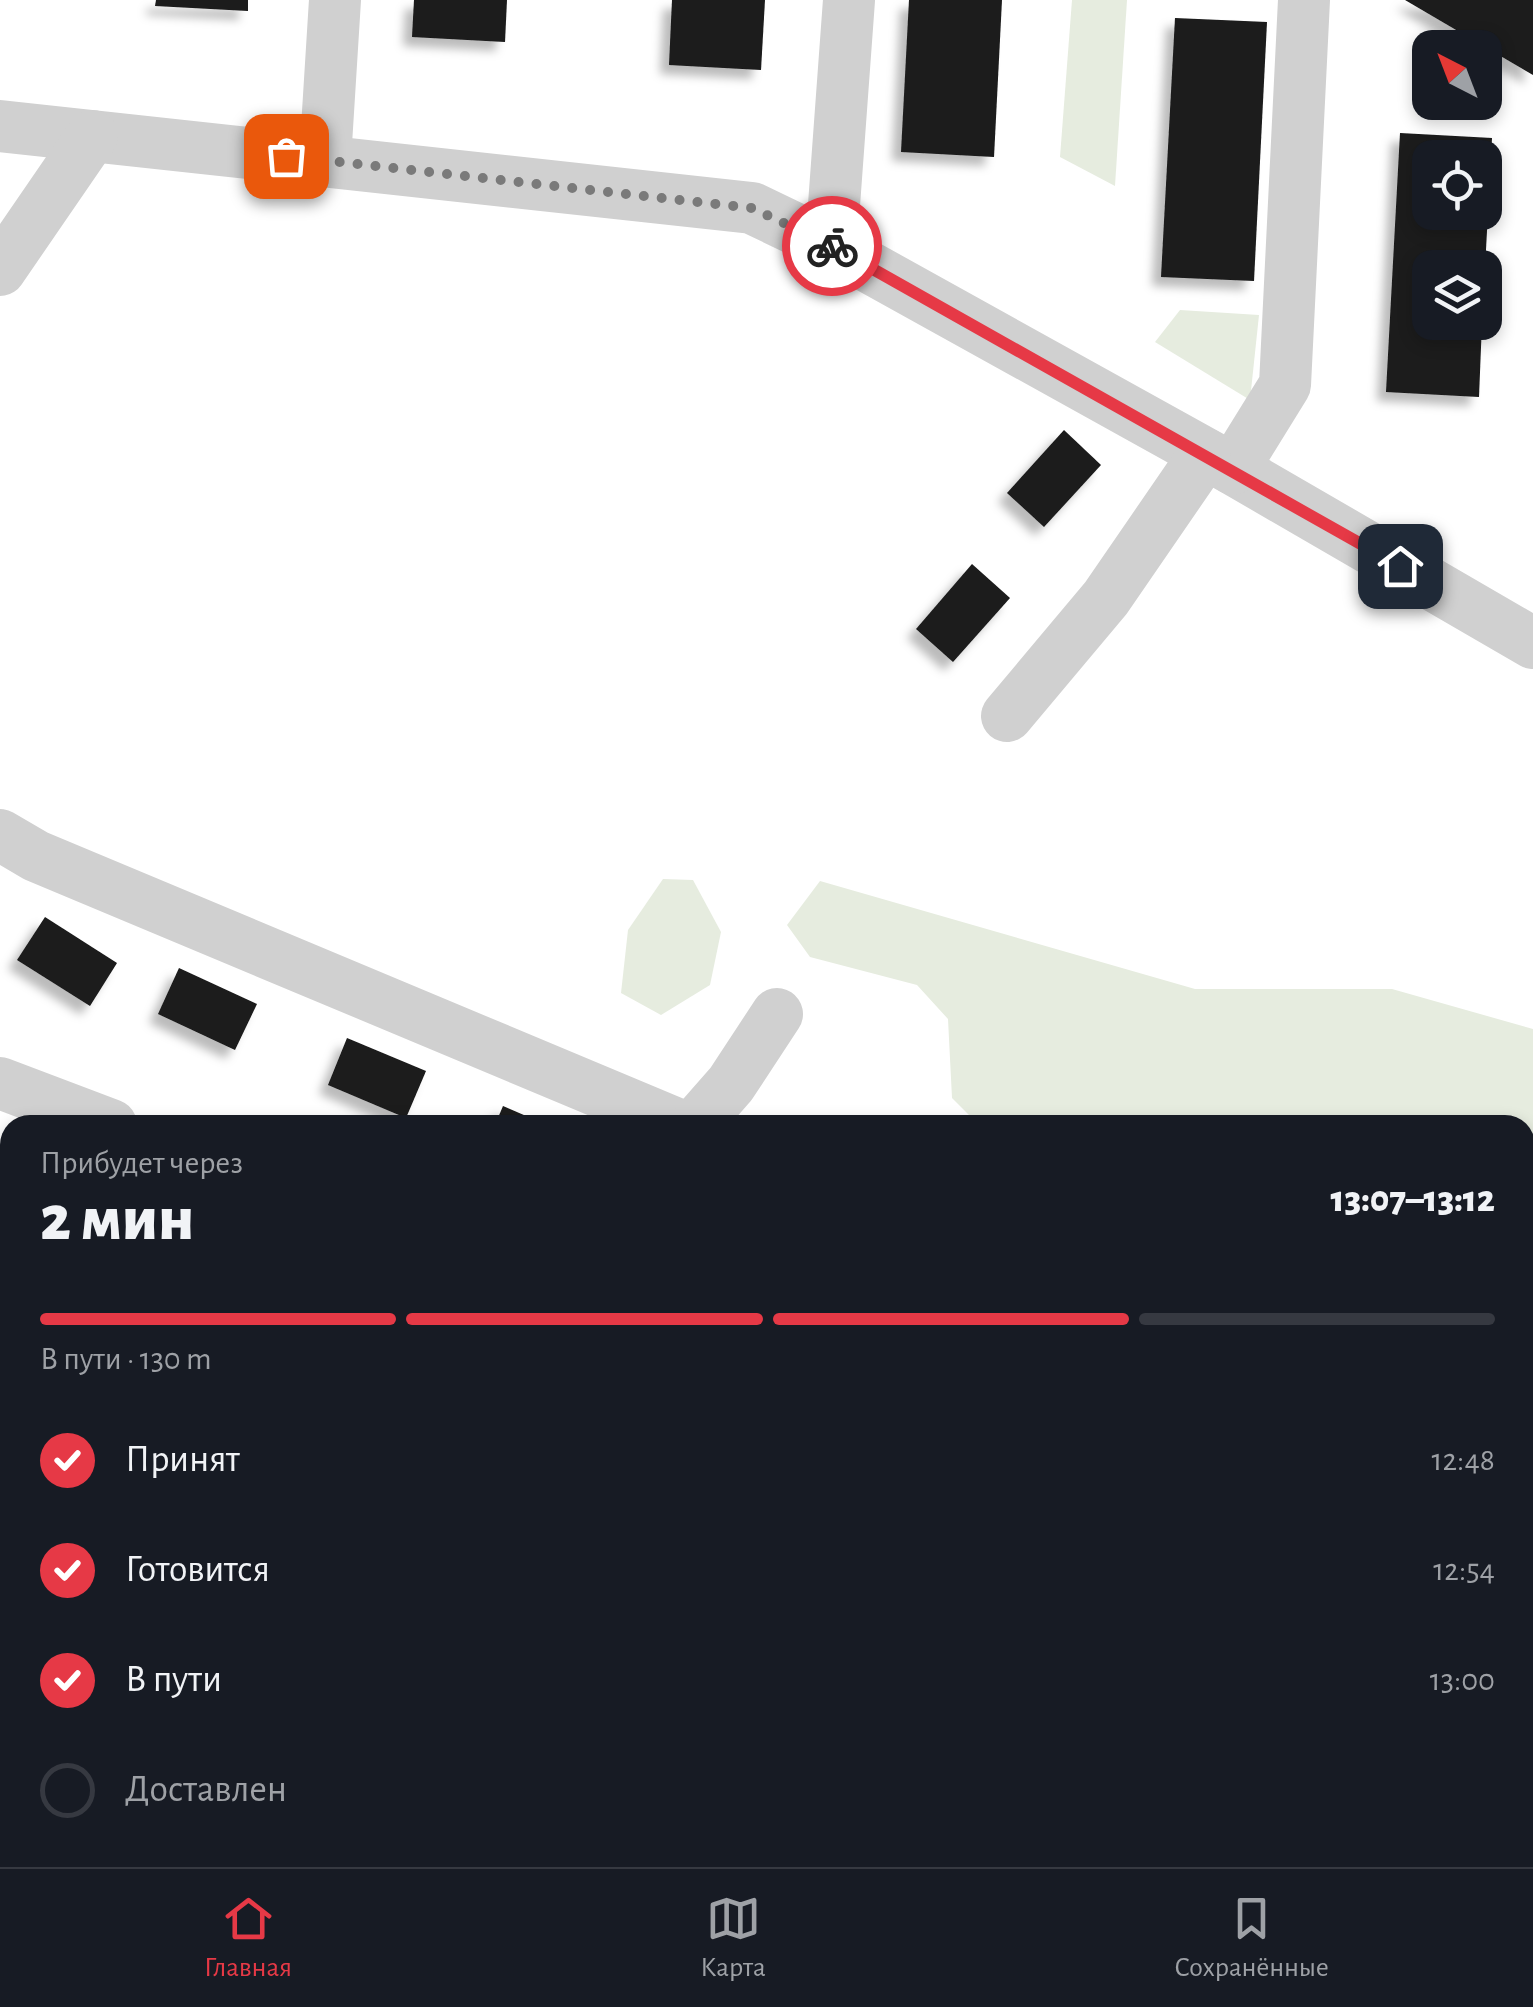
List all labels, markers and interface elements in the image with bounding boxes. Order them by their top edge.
north arrow [1412,30,1502,120]
map controls [1412,30,1502,340]
pin [244,114,329,199]
icon: bag [259,129,314,184]
button: locate [1412,140,1502,230]
courier [782,196,882,296]
icon: bike [805,219,860,274]
button: layers [1412,250,1502,340]
pin [1358,524,1443,609]
icon: home [1373,539,1428,594]
text: Прибудет через [40,1147,243,1179]
text: 13:07–13:12 [1330,1181,1495,1219]
text: 2 мин [40,1187,194,1252]
text: В пути · 130 m [40,1343,212,1375]
icon: check [40,1433,95,1488]
text: Принят [125,1441,240,1479]
text: 12:48 [1432,1444,1495,1476]
icon: check [40,1543,95,1598]
text: Готовится [125,1551,270,1589]
text: 12:54 [1433,1554,1495,1586]
icon: check [40,1653,95,1708]
text: В пути [125,1661,222,1699]
text: 13:00 [1430,1664,1495,1696]
text: Доставлен [125,1771,287,1809]
tab: Главная [204,1891,292,1985]
tab: Карта [700,1891,766,1985]
tab: Сохранённые [1174,1891,1329,1985]

